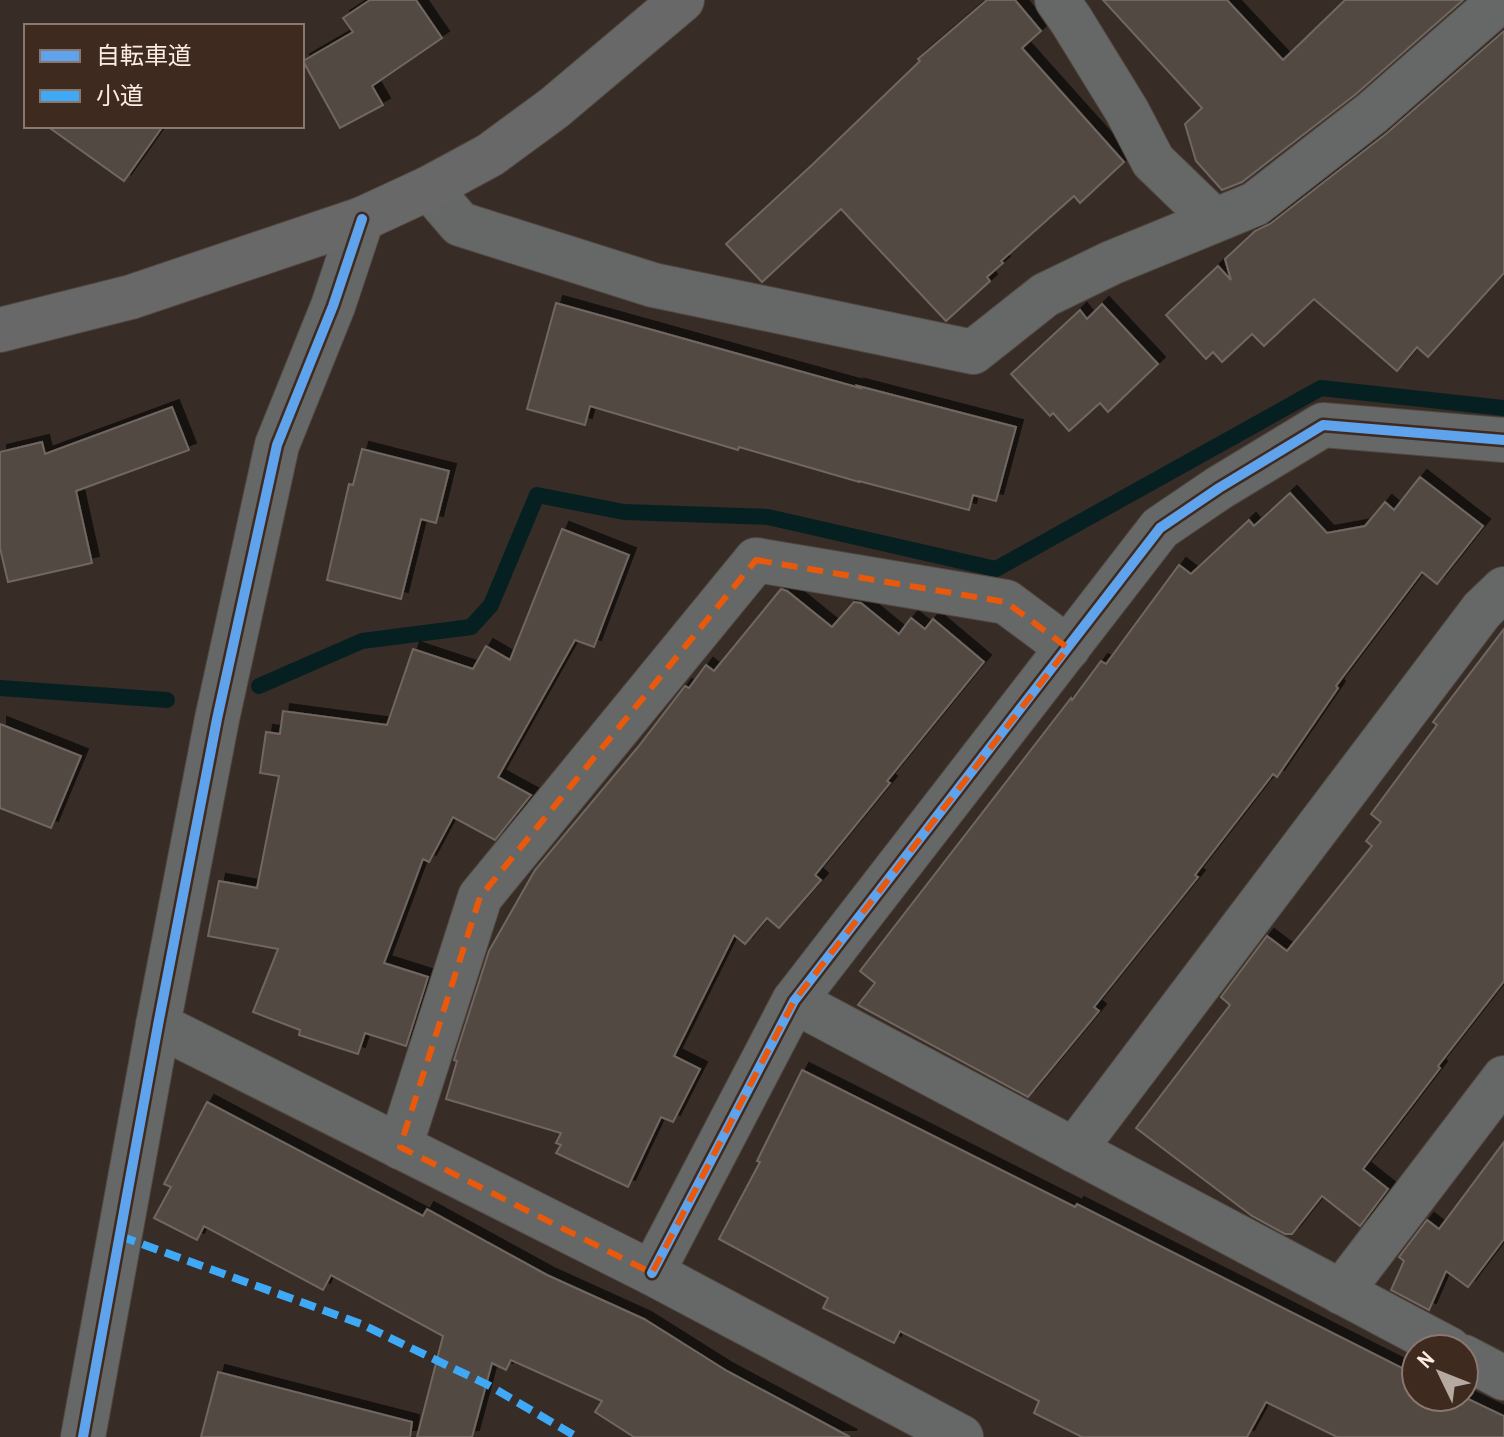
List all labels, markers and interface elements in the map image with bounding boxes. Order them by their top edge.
legend [24,24,304,128]
text: 自転車道 [96,39,192,71]
text: 小道 [96,79,144,111]
north arrow [1400,1333,1480,1413]
text: N [1410,1344,1441,1374]

